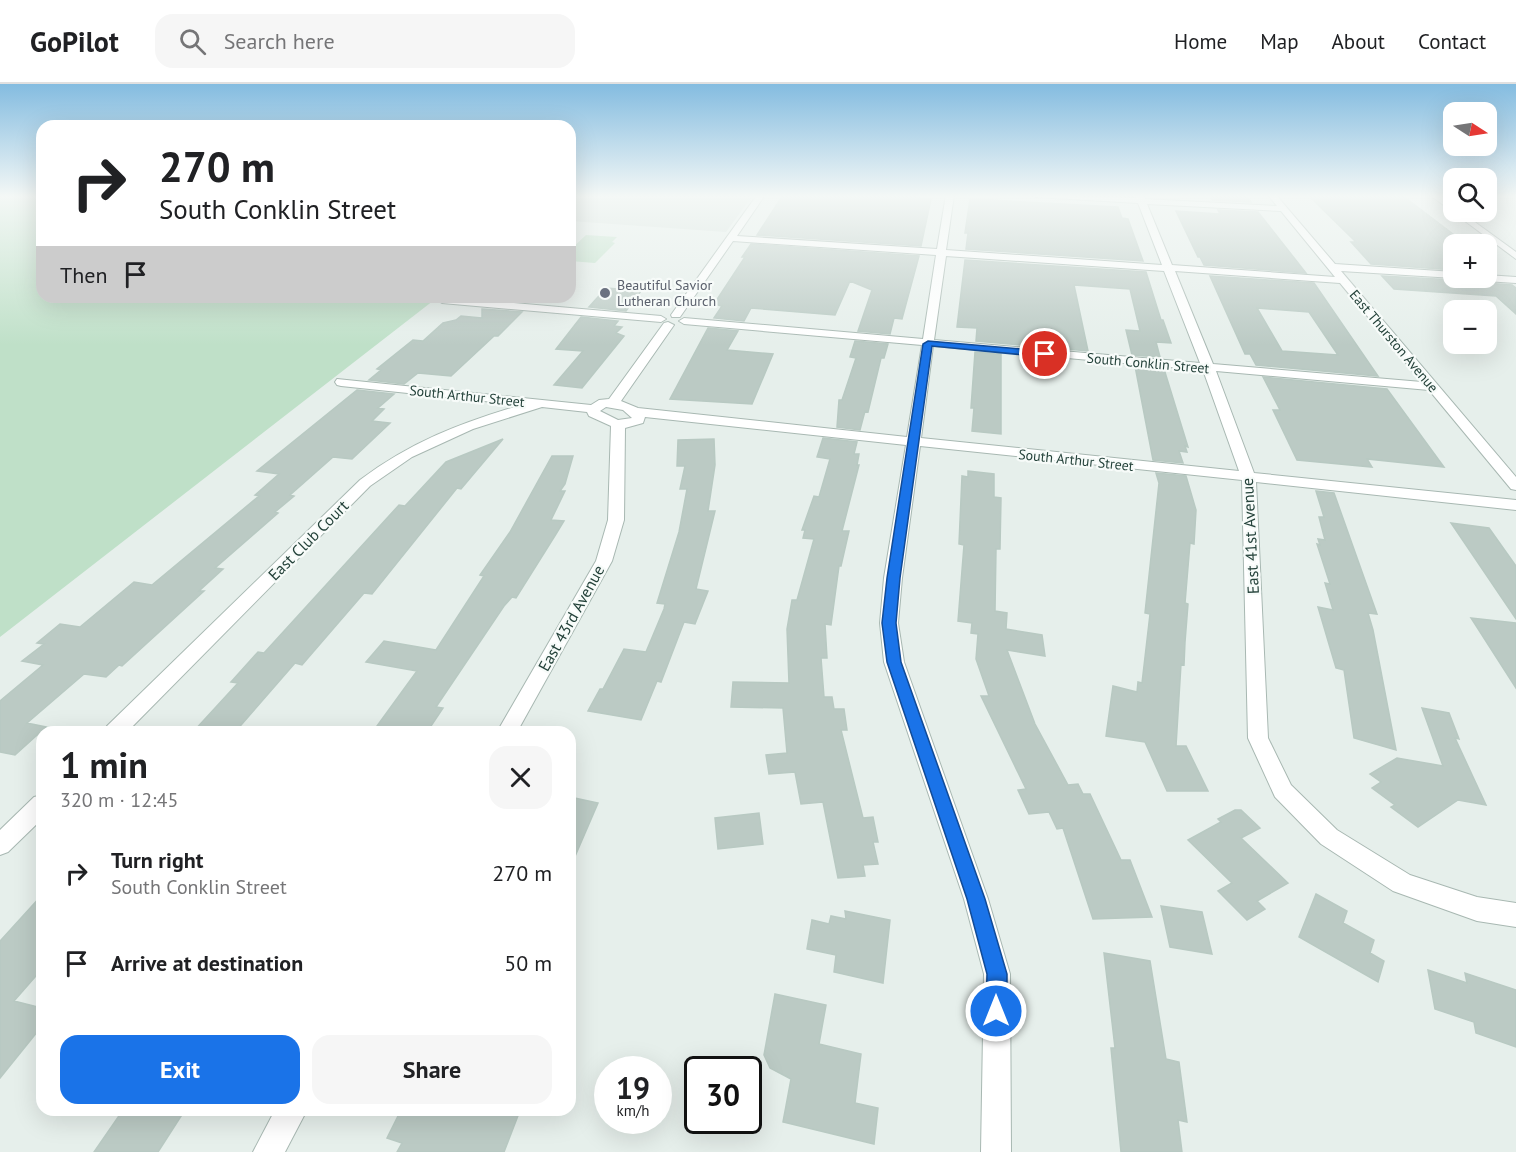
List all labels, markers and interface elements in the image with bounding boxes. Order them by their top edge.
search box [155,14,575,68]
text: GoPilot [30,23,119,60]
icon: search [176,25,209,58]
text: Search here [224,27,335,55]
text: Home [1174,28,1227,55]
text: Map [1260,28,1299,55]
text: About [1332,28,1385,55]
text: Contact [1418,28,1486,55]
north arrow [1443,102,1497,156]
map controls [1443,102,1497,354]
text: 270 m [159,139,275,194]
icon: right [60,144,138,222]
button: search [1443,168,1497,222]
text: South Conklin Street [159,192,396,226]
button: + [1443,234,1497,288]
icon: arrive [119,258,152,291]
text: Then [60,261,107,289]
place label: Beautiful Savior Lutheran Church [617,276,716,310]
marker: Beautiful Savior Lutheran Church [598,286,612,300]
street label: East Thurston Avenue [1346,286,1442,396]
button: − [1443,300,1497,354]
pin [1019,328,1070,379]
icon: arrive [1028,337,1061,370]
street label: South Conklin Street [1086,349,1210,377]
street label: South Arthur Street [408,381,526,411]
street label: South Arthur Street [1017,445,1135,475]
street label: East 41st Avenue [1237,477,1263,595]
street label: East Club Court [264,495,353,584]
street label: East 43rd Avenue [534,561,608,675]
text: 1 min [60,741,148,788]
button: close [489,746,552,809]
text: 320 m · 12:45 [60,787,178,813]
text: Turn right [111,846,203,874]
icon: right [60,857,93,890]
text: 270 m [492,859,552,887]
text: South Conklin Street [111,874,287,900]
icon: arrive [60,947,93,980]
text: Arrive at destination [111,949,303,977]
text: 50 m [504,949,552,977]
position arrow [964,979,1028,1043]
button: Exit [60,1035,300,1104]
button: Share [312,1035,552,1104]
speed limit sign: 30 [684,1056,762,1134]
text: 19 [616,1068,650,1107]
text: km/h [617,1101,649,1120]

